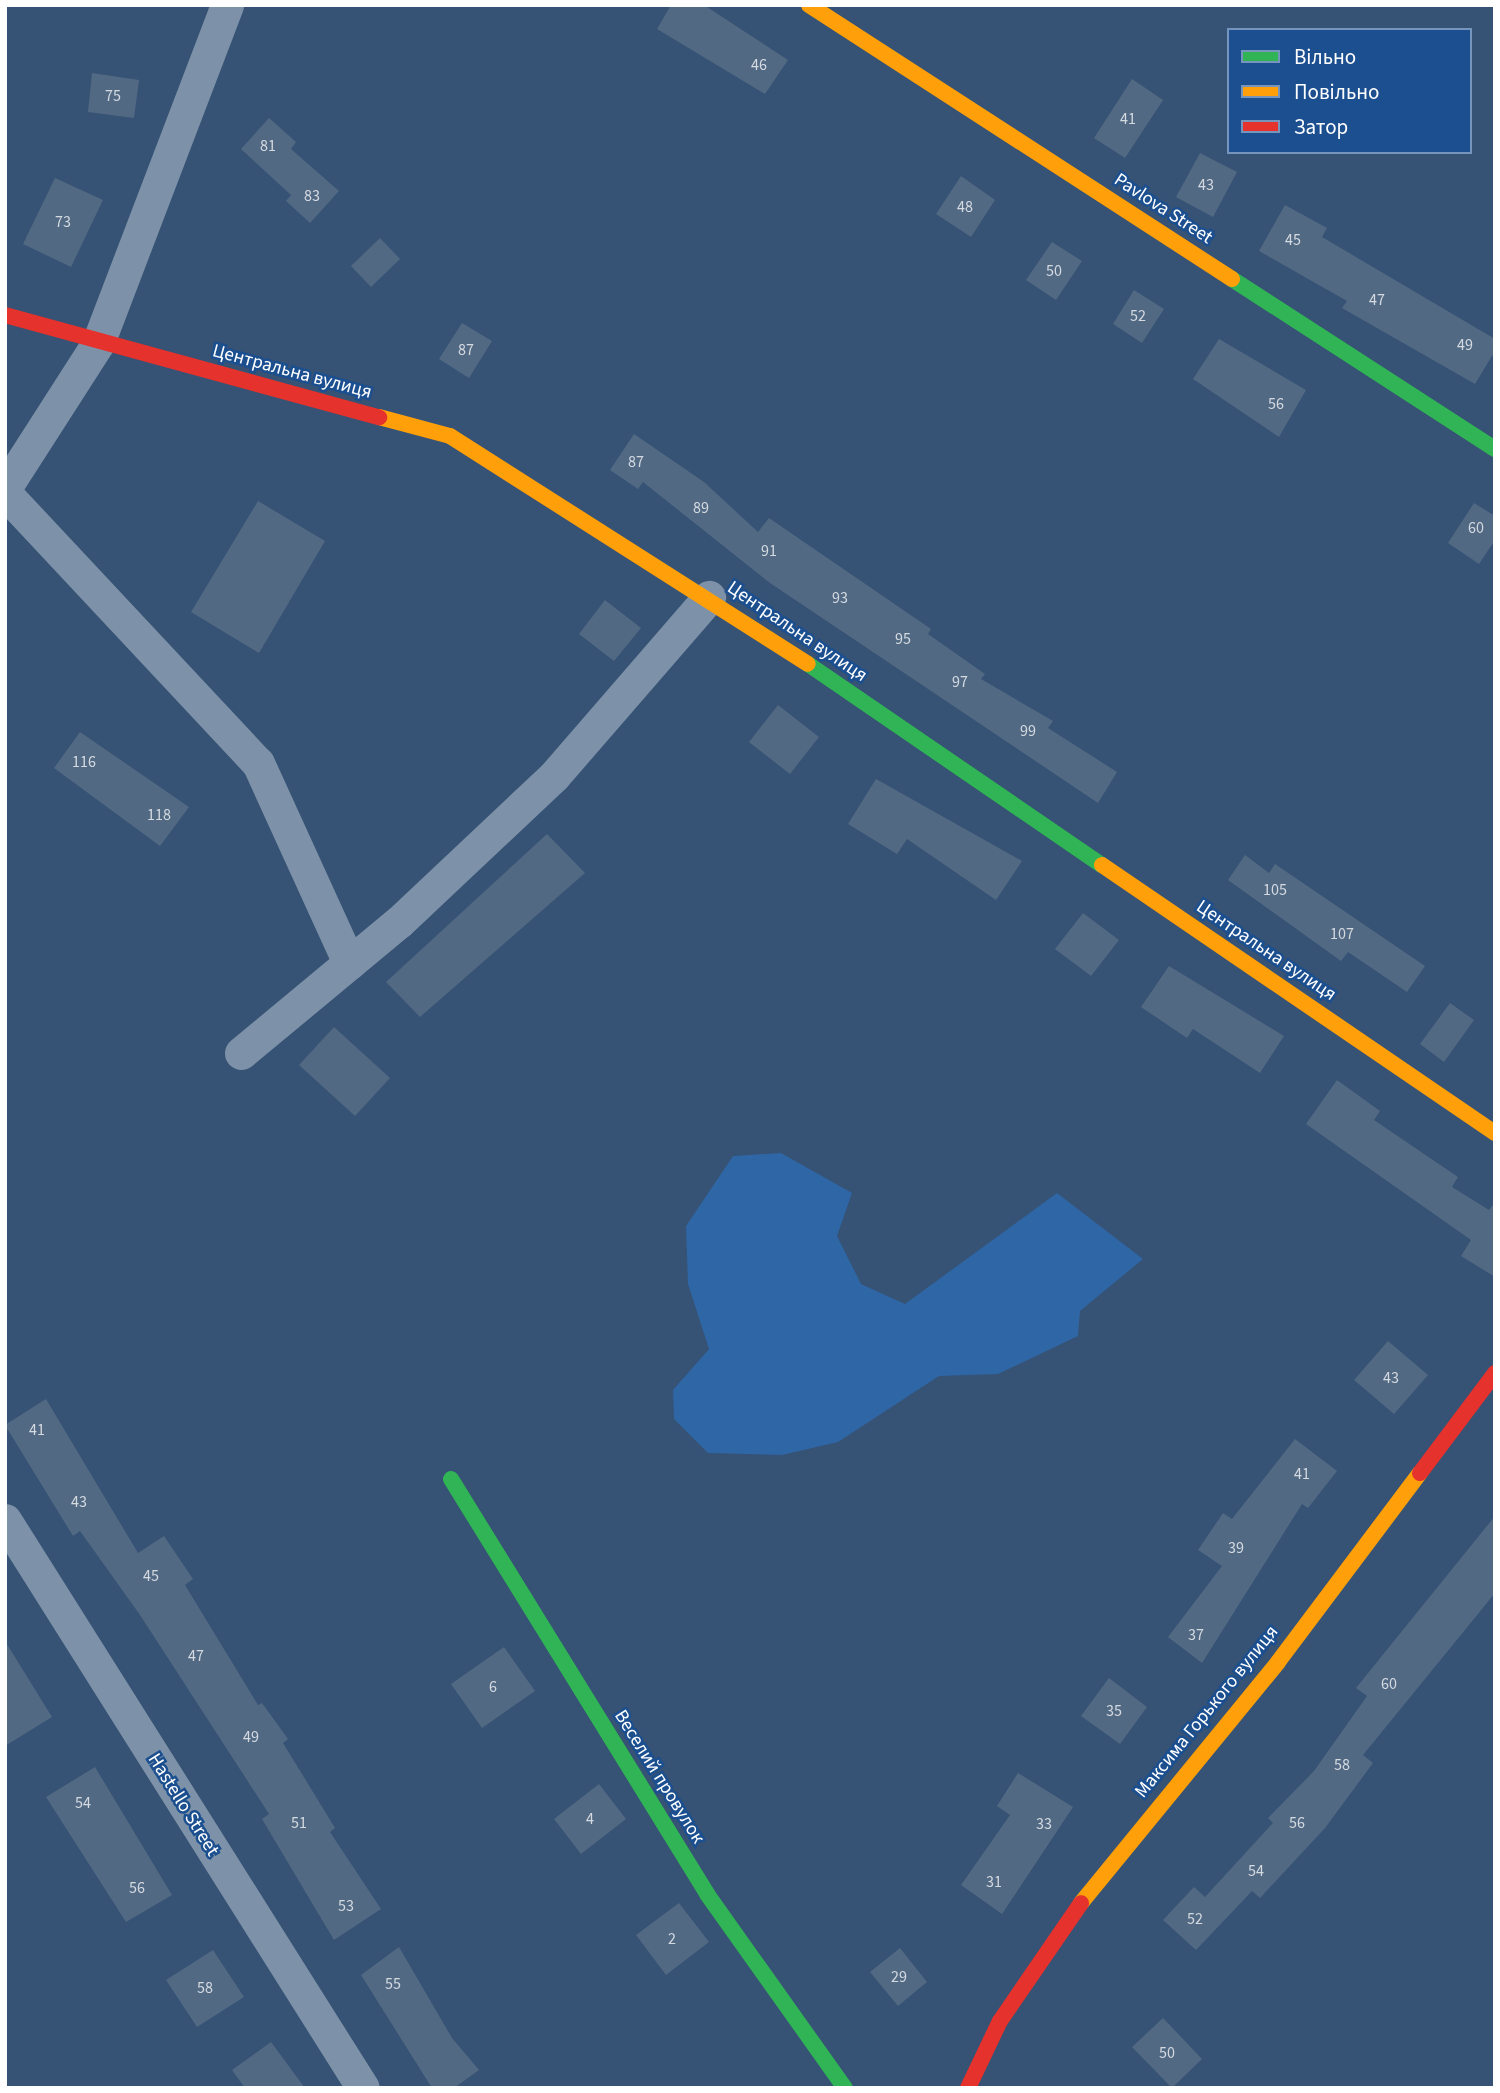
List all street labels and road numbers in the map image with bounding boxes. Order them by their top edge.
street label: Pavlova Street [1109,169,1217,249]
street label: Центральна вулиця [210,340,374,404]
street label: Центральна вулиця [723,577,871,687]
street label: Центральна вулиця [1192,896,1340,1006]
street label: Максима Горького вулиця [1131,1621,1283,1803]
street label: Веселий провулок [609,1706,709,1848]
street label: Hastello Street [142,1750,224,1860]

